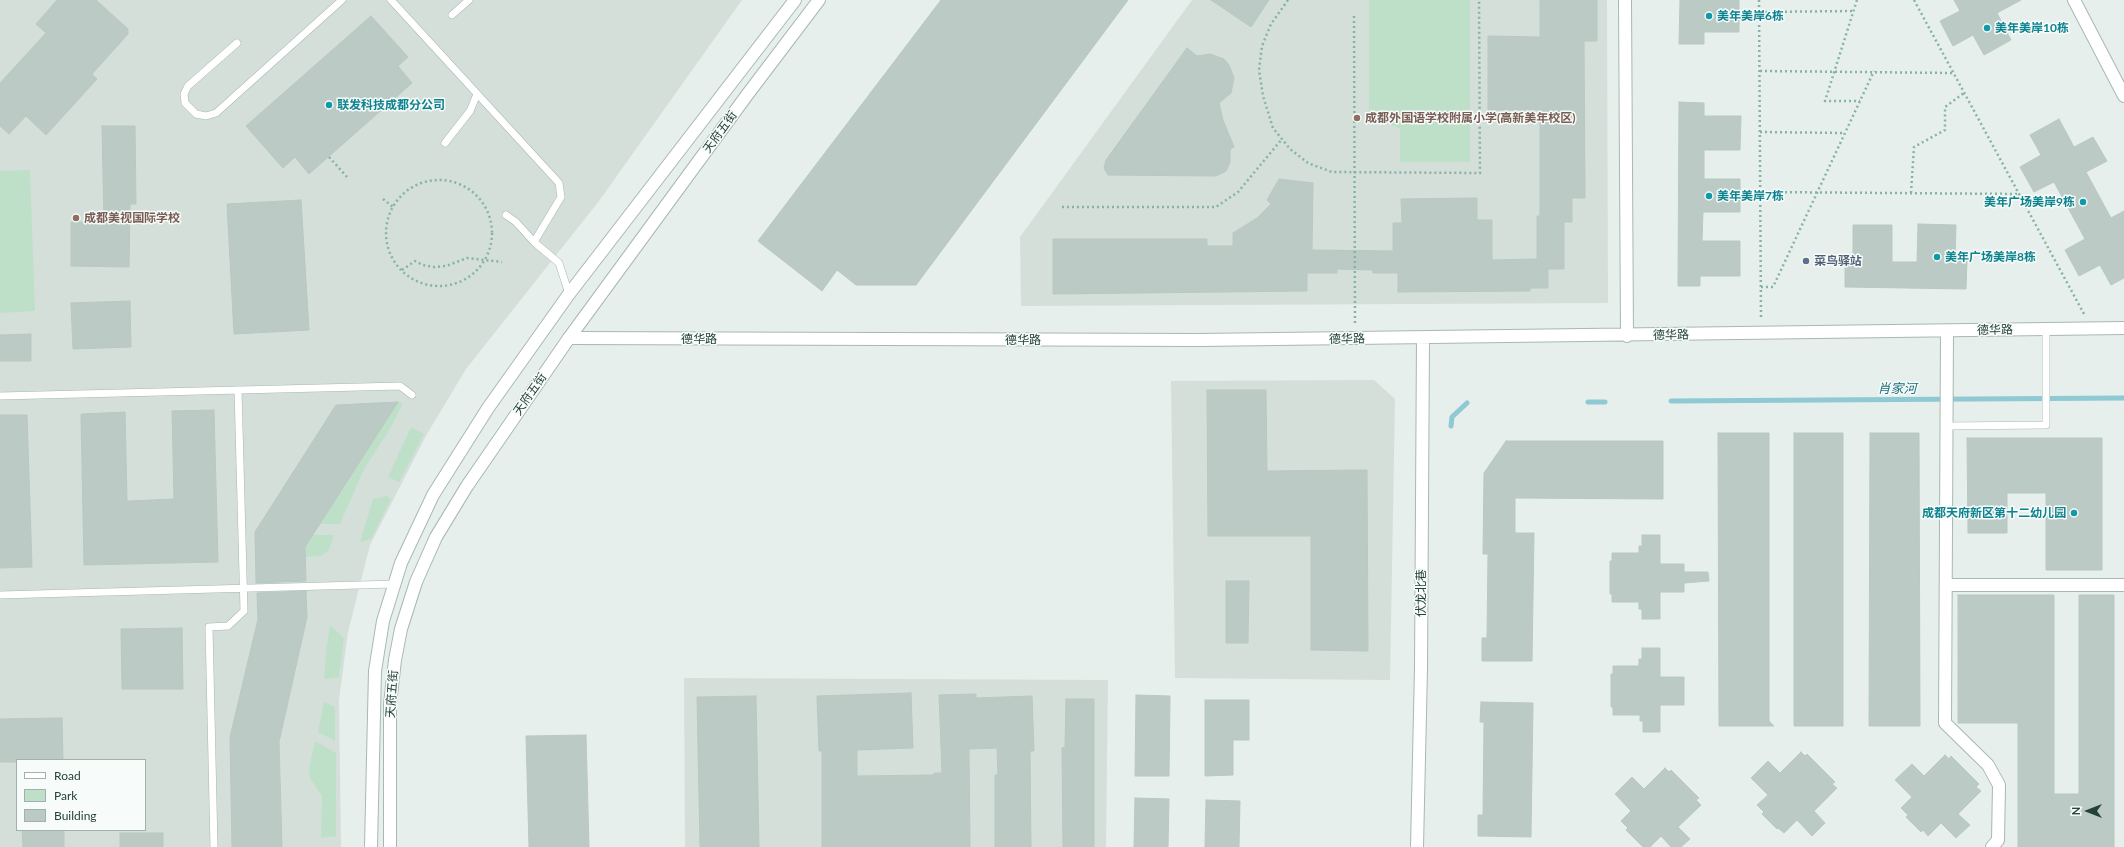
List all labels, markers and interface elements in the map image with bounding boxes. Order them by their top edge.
place label: 美年美岸6栋 [1717,9,1784,23]
marker: 美年美岸6栋 [1704,11,1714,21]
place label: 美年美岸10栋 [1995,21,2069,35]
marker: 美年美岸10栋 [1982,23,1992,33]
place label: 联发科技成都分公司 [337,98,445,112]
marker: 联发科技成都分公司 [324,100,334,110]
street label: 天府五街 [700,108,740,156]
place label: 成都外国语学校附属小学(高新美年校区) [1365,111,1576,125]
marker: 成都外国语学校附属小学(高新美年校区) [1352,113,1362,123]
place label: 美年美岸7栋 [1717,189,1784,203]
marker: 美年美岸7栋 [1704,191,1714,201]
place label: 美年广场美岸9栋 [1984,195,2075,209]
marker: 美年广场美岸9栋 [2078,197,2088,207]
place label: 成都美视国际学校 [84,211,180,225]
marker: 成都美视国际学校 [71,213,81,223]
place label: 美年广场美岸8栋 [1945,250,2036,264]
marker: 美年广场美岸8栋 [1932,252,1942,262]
place label: 菜鸟驿站 [1814,254,1862,268]
marker: 菜鸟驿站 [1801,256,1811,266]
street label: 德华路 [1977,322,2013,338]
street label: 德华路 [1653,327,1689,343]
street label: 德华路 [1329,331,1365,347]
street label: 德华路 [681,332,717,346]
street label: 德华路 [1005,333,1041,347]
street label: 天府五街 [510,370,550,418]
water label: 肖家河 [1878,381,1916,397]
place label: 成都天府新区第十二幼儿园 [1922,506,2066,520]
marker: 成都天府新区第十二幼儿园 [2069,508,2079,518]
street label: 伏龙北巷 [1414,569,1428,617]
street label: 天府五街 [383,670,401,718]
legend [16,759,146,831]
text: Road [54,768,81,783]
text: Park [54,788,77,803]
north arrow [2068,791,2108,831]
text: N [2069,807,2082,815]
text: Building [54,808,97,823]

